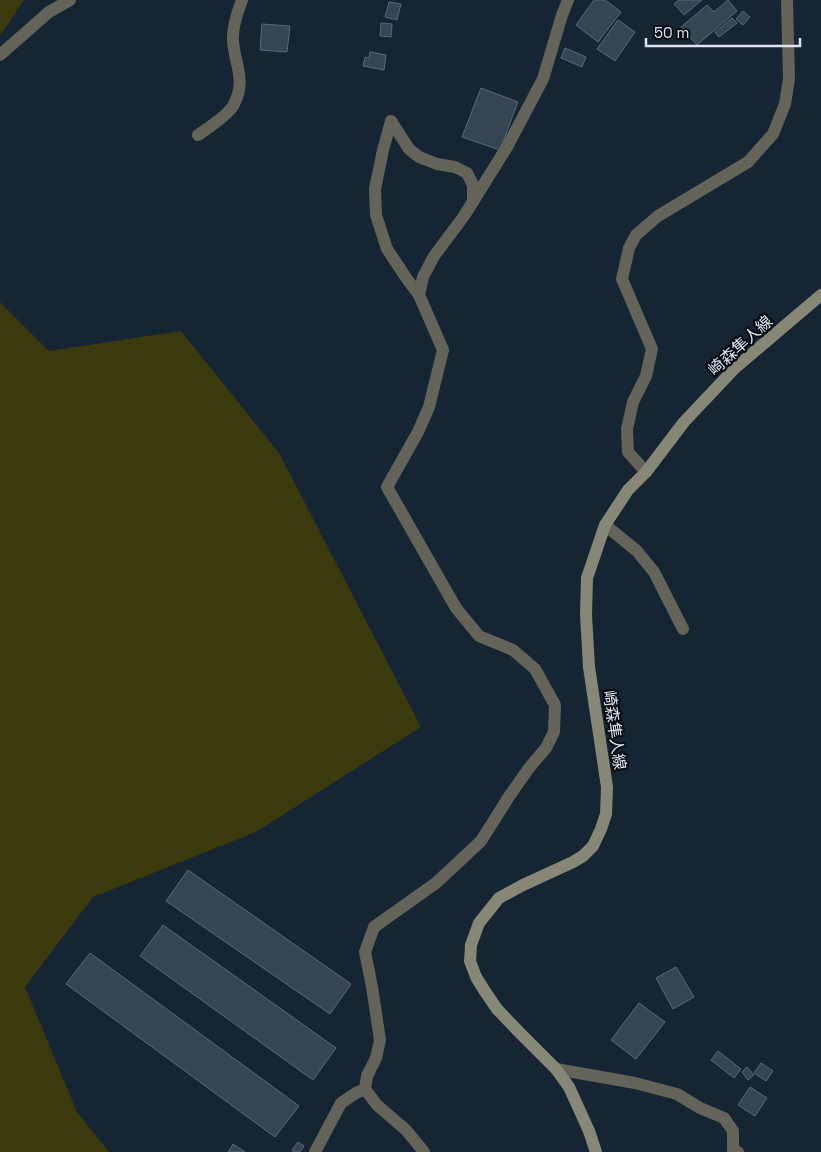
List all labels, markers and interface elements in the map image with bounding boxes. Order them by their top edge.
scale bar [646,15,800,47]
text: 50 m [654,23,689,42]
street label: 崎森隼人線 [704,311,777,380]
street label: 崎森隼人線 [599,689,630,771]

